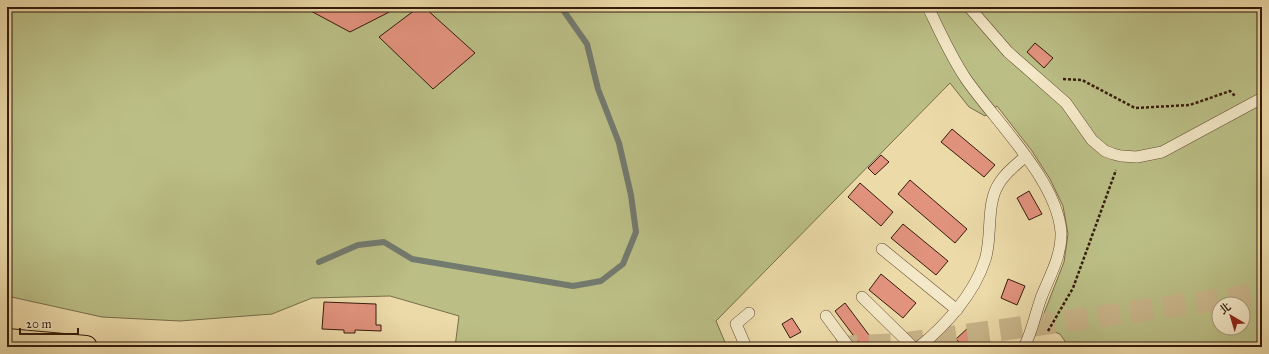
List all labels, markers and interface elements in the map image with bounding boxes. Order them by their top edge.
north arrow [1211,296,1251,336]
text: 北 [1217,300,1233,317]
scale bar [20,310,78,336]
text: 20 m [26,317,52,331]

